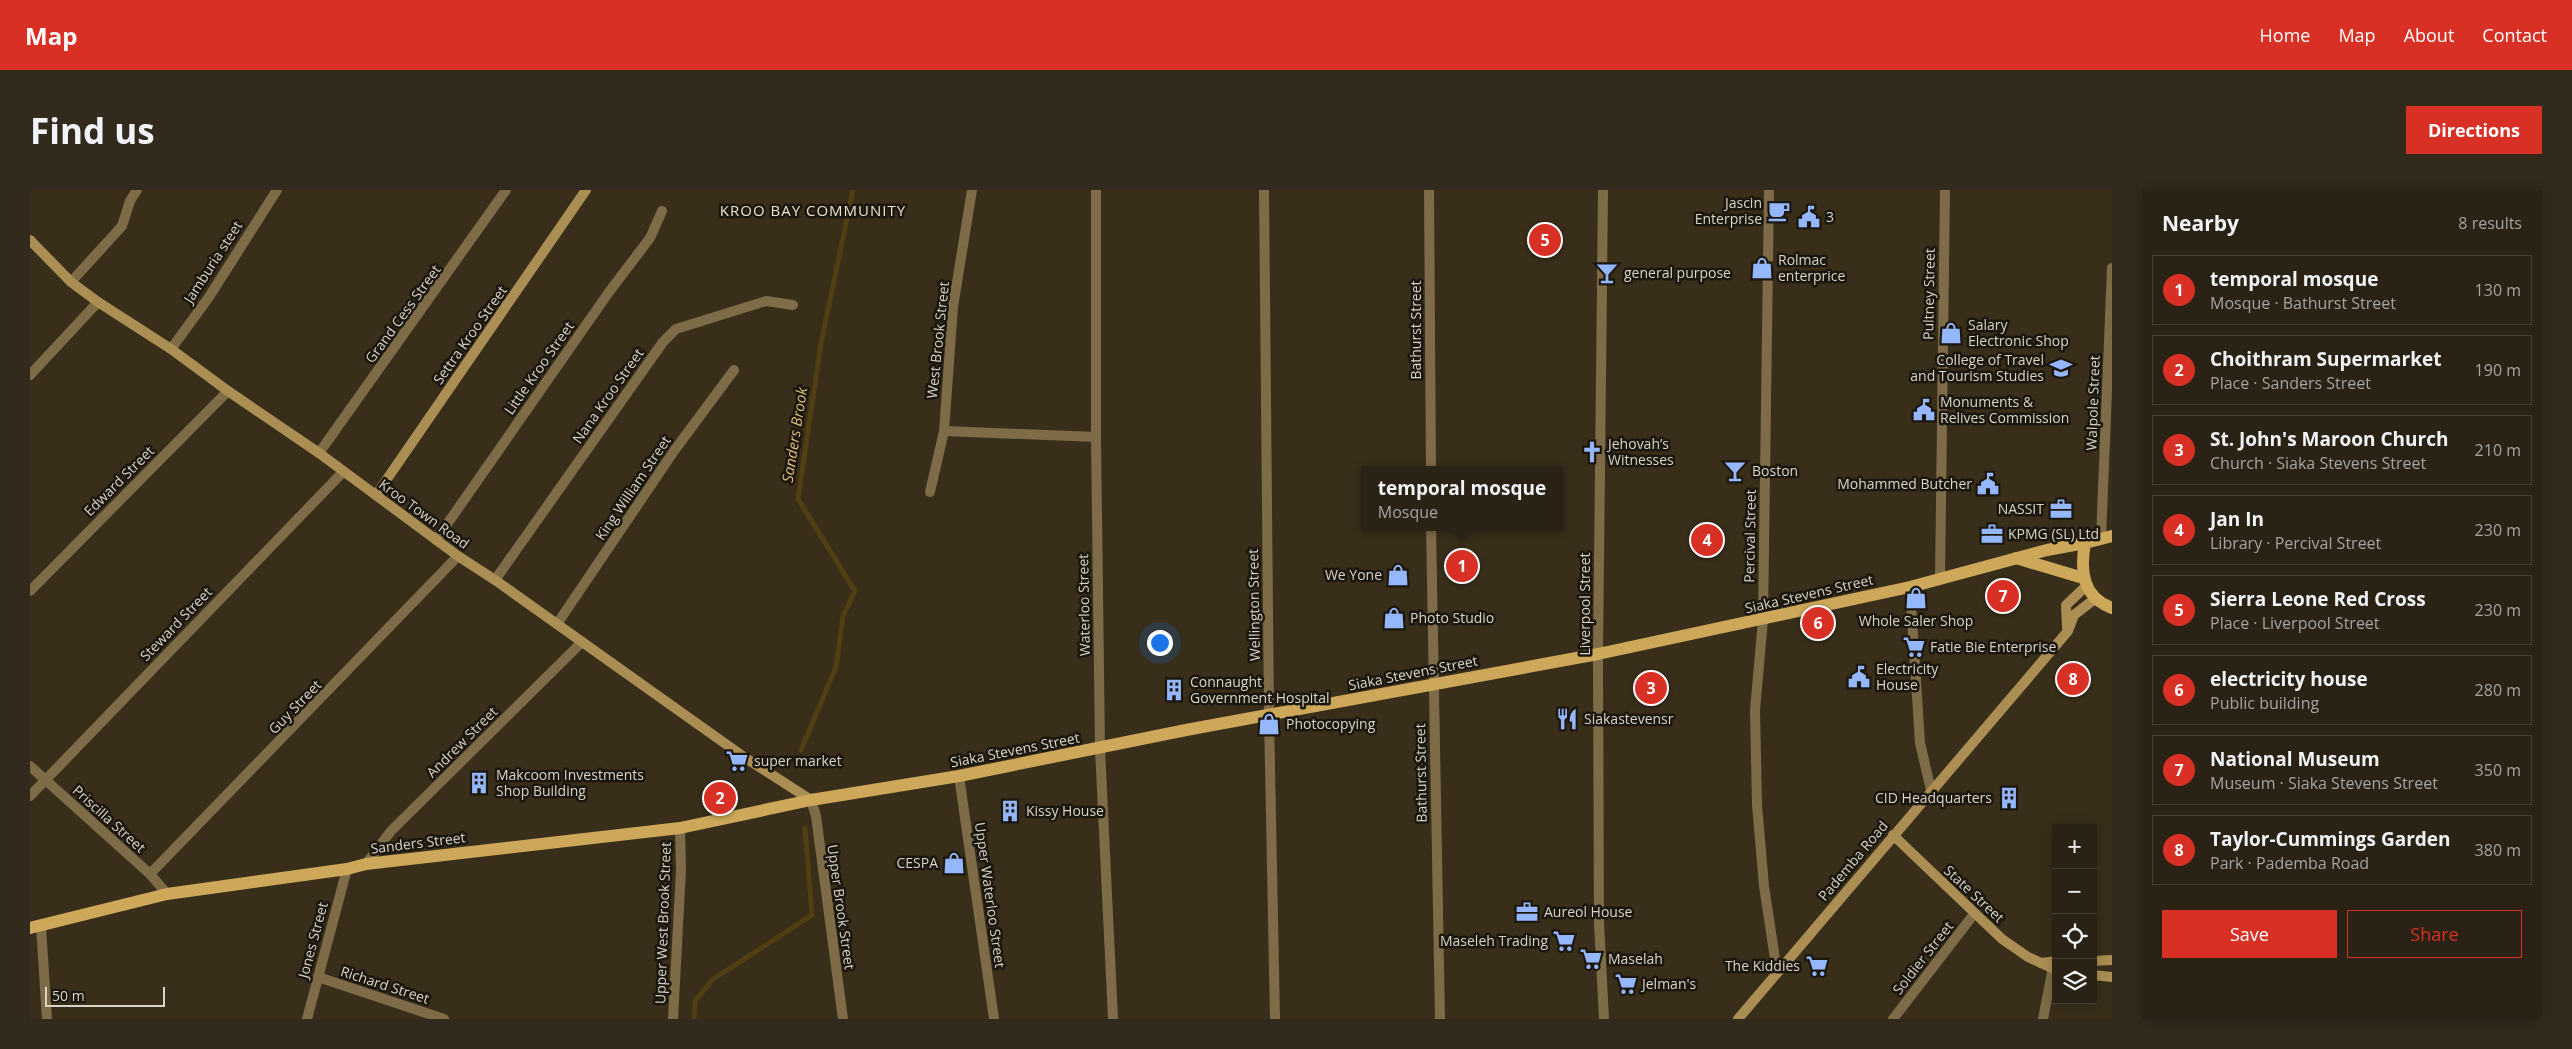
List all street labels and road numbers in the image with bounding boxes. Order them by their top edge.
street label: Jamburia steet [178,217,246,308]
street label: Pultney Street [1918,248,1939,340]
street label: Grand Cess Street [360,261,445,367]
street label: West Brook Street [922,280,953,400]
street label: Bathurst Street [1406,280,1425,380]
street label: Settra Kroo Street [428,282,511,388]
street label: Little Kroo Street [499,317,578,418]
street label: Nana Kroo Street [568,344,648,447]
street label: Walpole Street [2081,355,2104,451]
street label: King William Street [590,432,675,544]
street label: Edward Street [79,441,158,520]
street label: Kroo Town Road [375,474,473,553]
street label: Percival Street [1739,489,1760,583]
street label: Wellington Street [1243,549,1264,661]
street label: Liverpool Street [1575,552,1594,656]
street label: Waterloo Street [1073,554,1094,656]
street label: Siaka Stevens Street [1743,570,1875,618]
street label: Steward Street [135,582,216,665]
street label: Siaka Stevens Street [1347,651,1479,694]
street label: Guy Street [264,675,325,738]
street label: Andrew Street [422,702,501,781]
street label: Bathurst Street [1410,723,1431,823]
street label: Siaka Stevens Street [949,728,1081,771]
street label: Priscilla Street [69,781,150,857]
street label: Pademba Road [1814,817,1892,905]
street label: Upper Waterloo Street [971,821,1010,969]
street label: Sanders Street [369,827,467,858]
street label: Upper West Brook Street [650,842,675,1004]
street label: Upper Brook Street [823,843,860,971]
street label: State Street [1940,861,2009,927]
street label: Jones Street [293,900,332,982]
street label: Soldier Street [1888,917,1957,998]
street label: Richard Street [338,961,432,1008]

